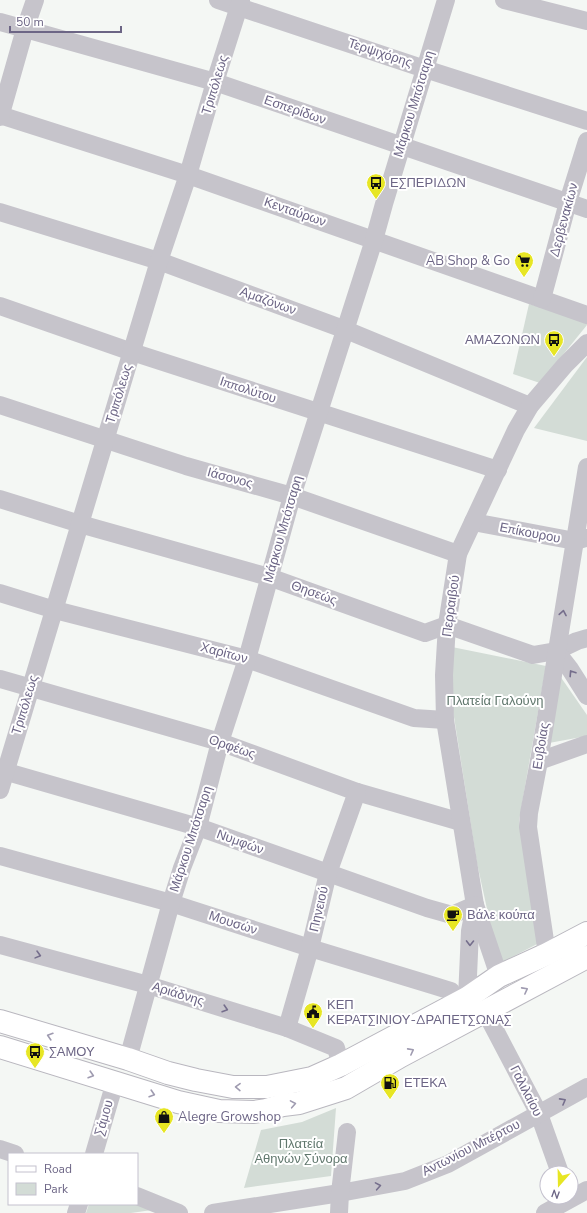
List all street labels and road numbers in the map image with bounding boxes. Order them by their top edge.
street label: Τερψιχόρης [346,34,414,72]
street label: Μάρκου Μπότσαρη [389,49,439,159]
street label: Τριπόλεως [197,53,233,117]
street label: Εσπερίδων [262,91,328,129]
street label: Δερβενακίων [545,181,583,259]
street label: Κενταύρων [262,193,328,231]
street label: Αμαζόνων [237,282,299,320]
street label: Τριπόλεως [101,362,137,426]
street label: Ιππολύτου [217,372,279,408]
street label: Ιάσονος [205,463,255,493]
street label: Μάρκου Μπότσαρη [259,473,307,585]
street label: Επίκουρου [498,518,562,548]
street label: Περραιβού [438,574,464,638]
street label: Θησεώς [289,576,339,610]
street label: Χαρίτων [198,638,250,668]
street label: Τριπόλεως [7,673,43,737]
street label: Ευβοίας [528,721,554,771]
street label: Ορφέως [206,731,258,763]
street label: Μάρκου Μπότσαρη [165,784,217,894]
street label: Νυμφών [214,825,266,859]
street label: Πηνειού [305,884,333,934]
street label: Μουσών [207,907,259,939]
street label: Αριάδνης [150,978,206,1010]
street label: Γαλιλαίου [505,1062,547,1120]
street label: Σάμου [90,1098,118,1138]
street label: Αντωνίου Μπέρτου [419,1115,523,1181]

